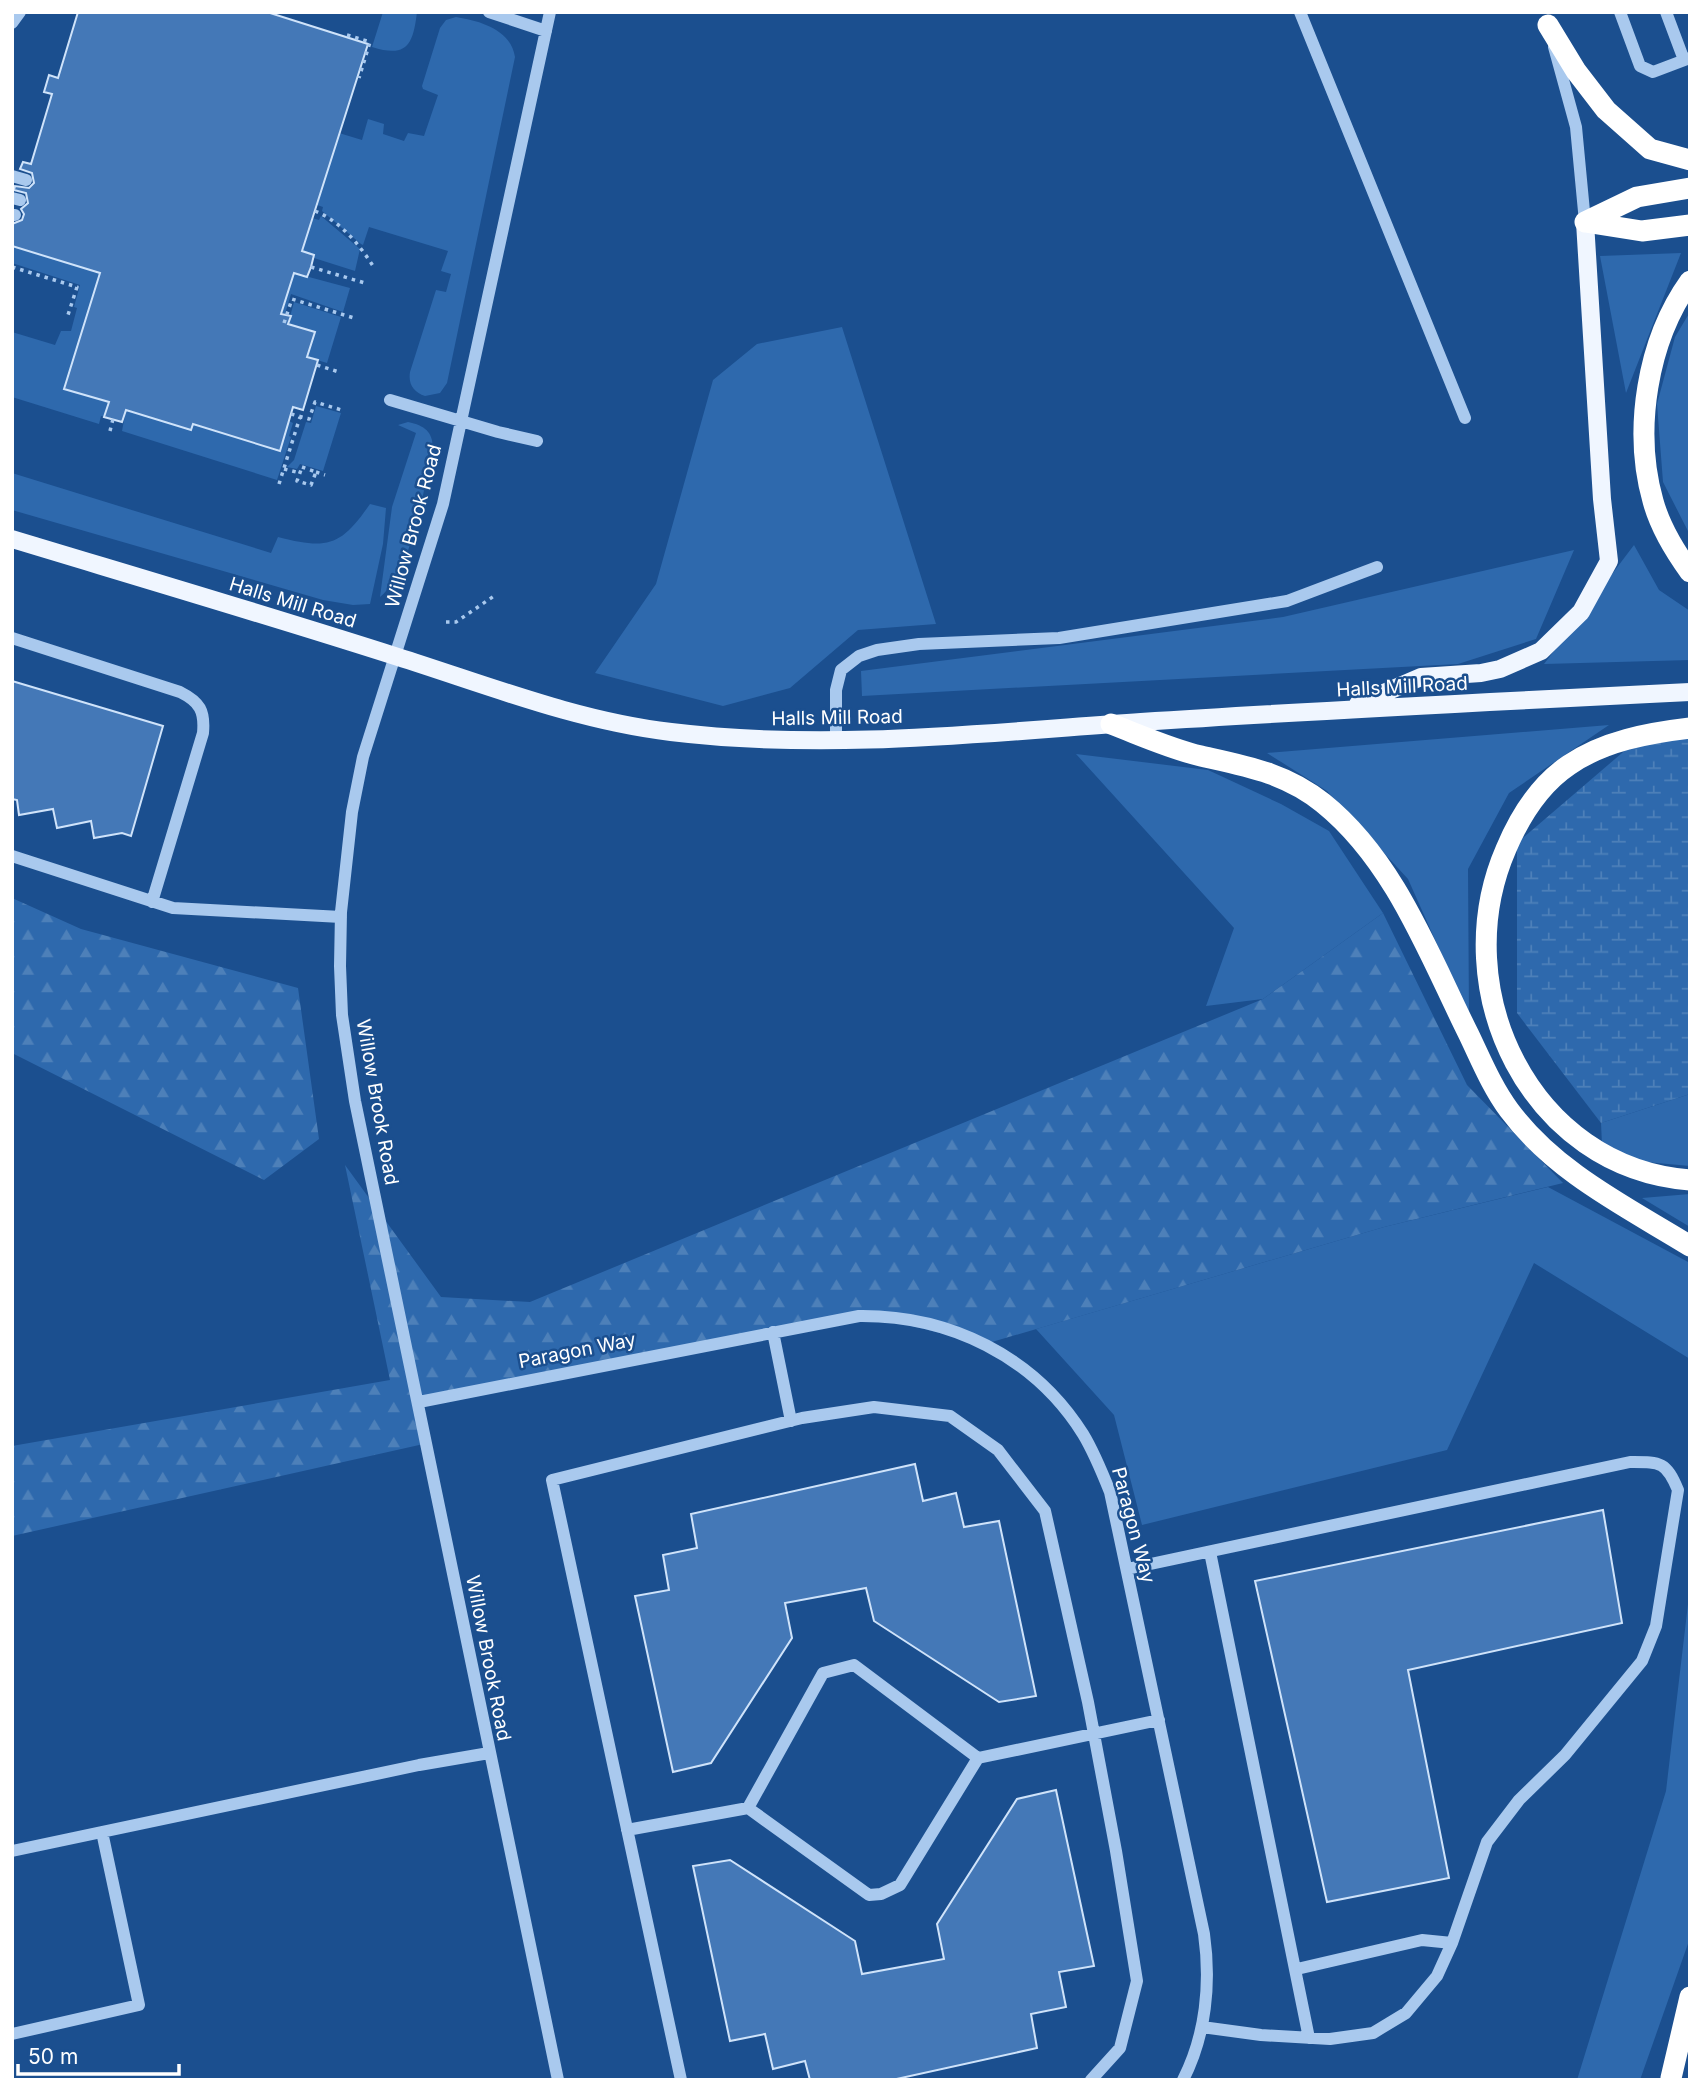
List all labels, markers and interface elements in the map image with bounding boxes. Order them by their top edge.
street label: Willow Brook Road [381,442,446,610]
street label: Halls Mill Road [227,572,359,633]
street label: Halls Mill Road [1336,672,1468,701]
street label: Halls Mill Road [771,705,903,730]
street label: Willow Brook Road [352,1017,403,1187]
street label: Paragon Way [516,1328,638,1373]
street label: Paragon Way [1107,1465,1160,1586]
street label: Willow Brook Road [461,1573,516,1743]
scale bar [18,2032,178,2076]
text: 50 m [28,2044,78,2069]

